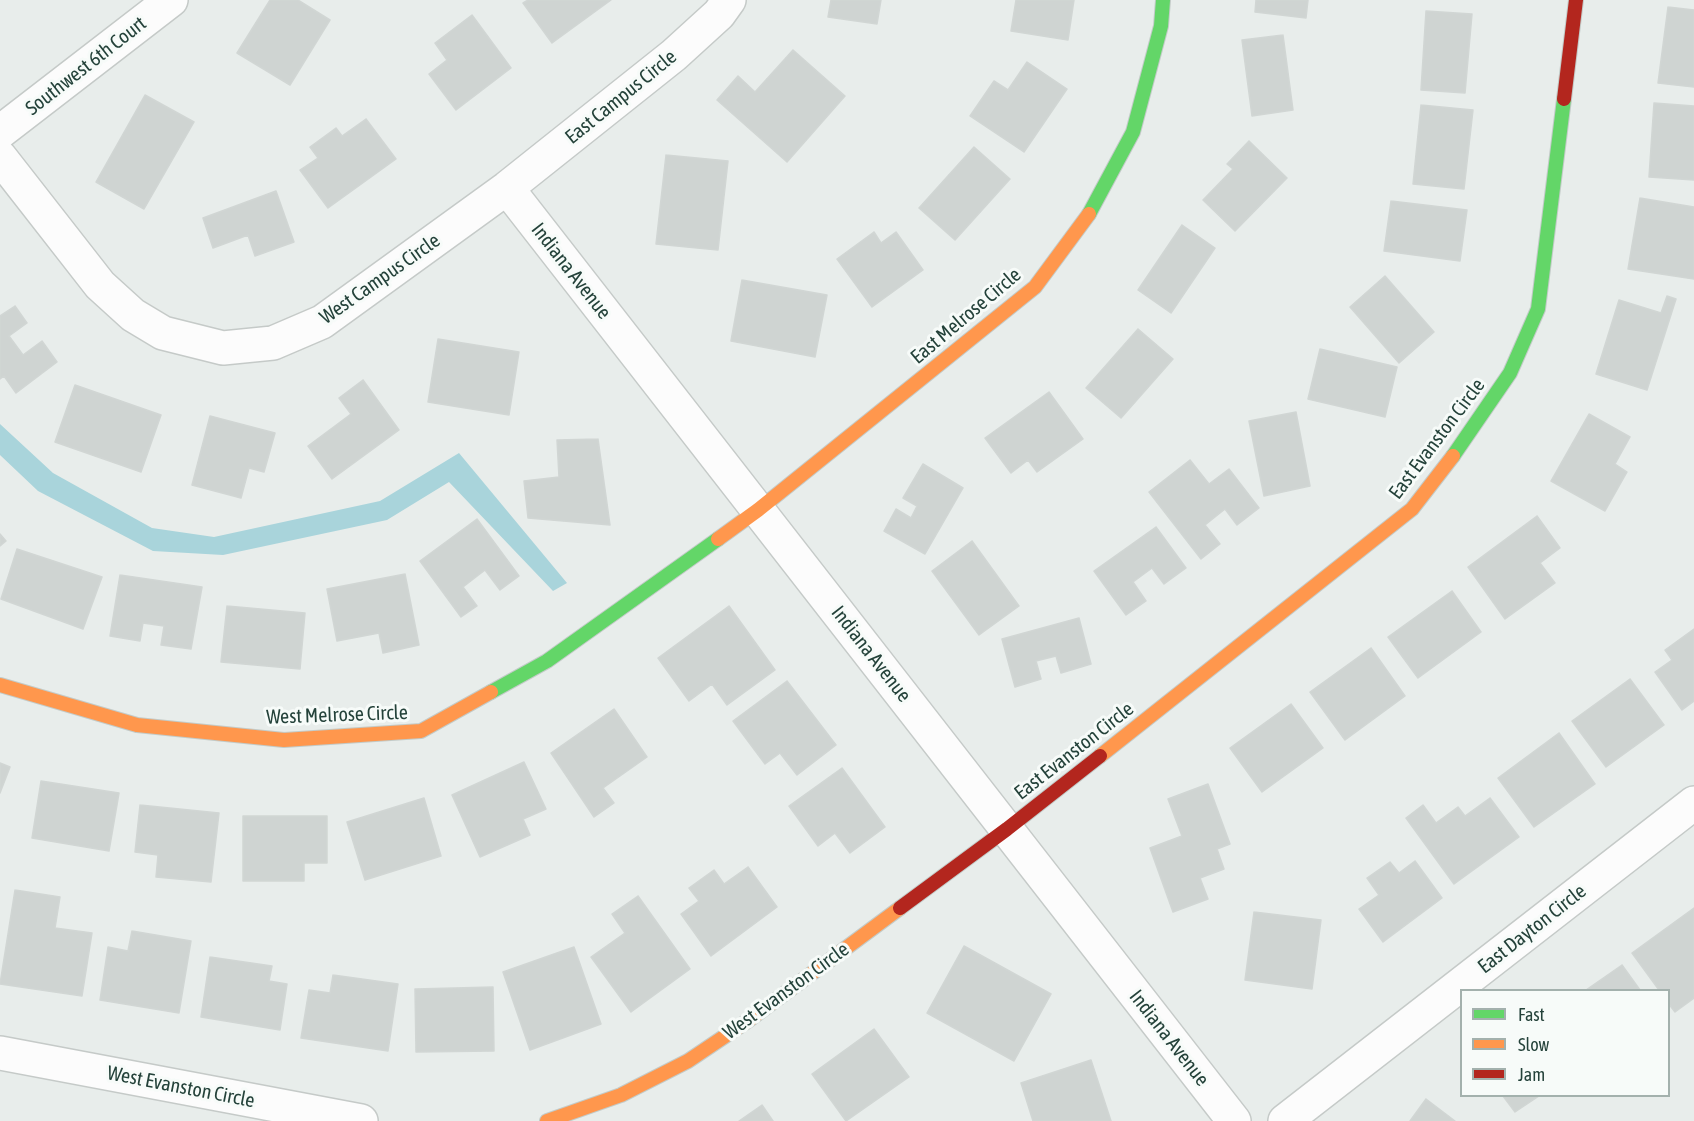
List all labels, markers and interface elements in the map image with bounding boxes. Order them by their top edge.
street label: Southwest 6th Court [21,11,151,121]
street label: East Campus Circle [561,45,681,149]
street label: Indiana Avenue [526,218,616,324]
street label: West Campus Circle [315,229,445,329]
street label: East Melrose Circle [906,263,1026,369]
street label: East Evanston Circle [1384,374,1490,504]
street label: Indiana Avenue [826,601,916,707]
street label: East Evanston Circle [1010,697,1138,805]
street label: West Melrose Circle [266,701,408,729]
street label: East Dayton Circle [1473,879,1591,979]
street label: West Evanston Circle [718,937,854,1045]
street label: Indiana Avenue [1124,985,1214,1091]
legend [1460,989,1670,1097]
text: Fast [1518,1004,1545,1025]
text: Slow [1518,1034,1549,1055]
street label: West Evanston Circle [105,1061,257,1113]
text: Jam [1518,1064,1545,1085]

